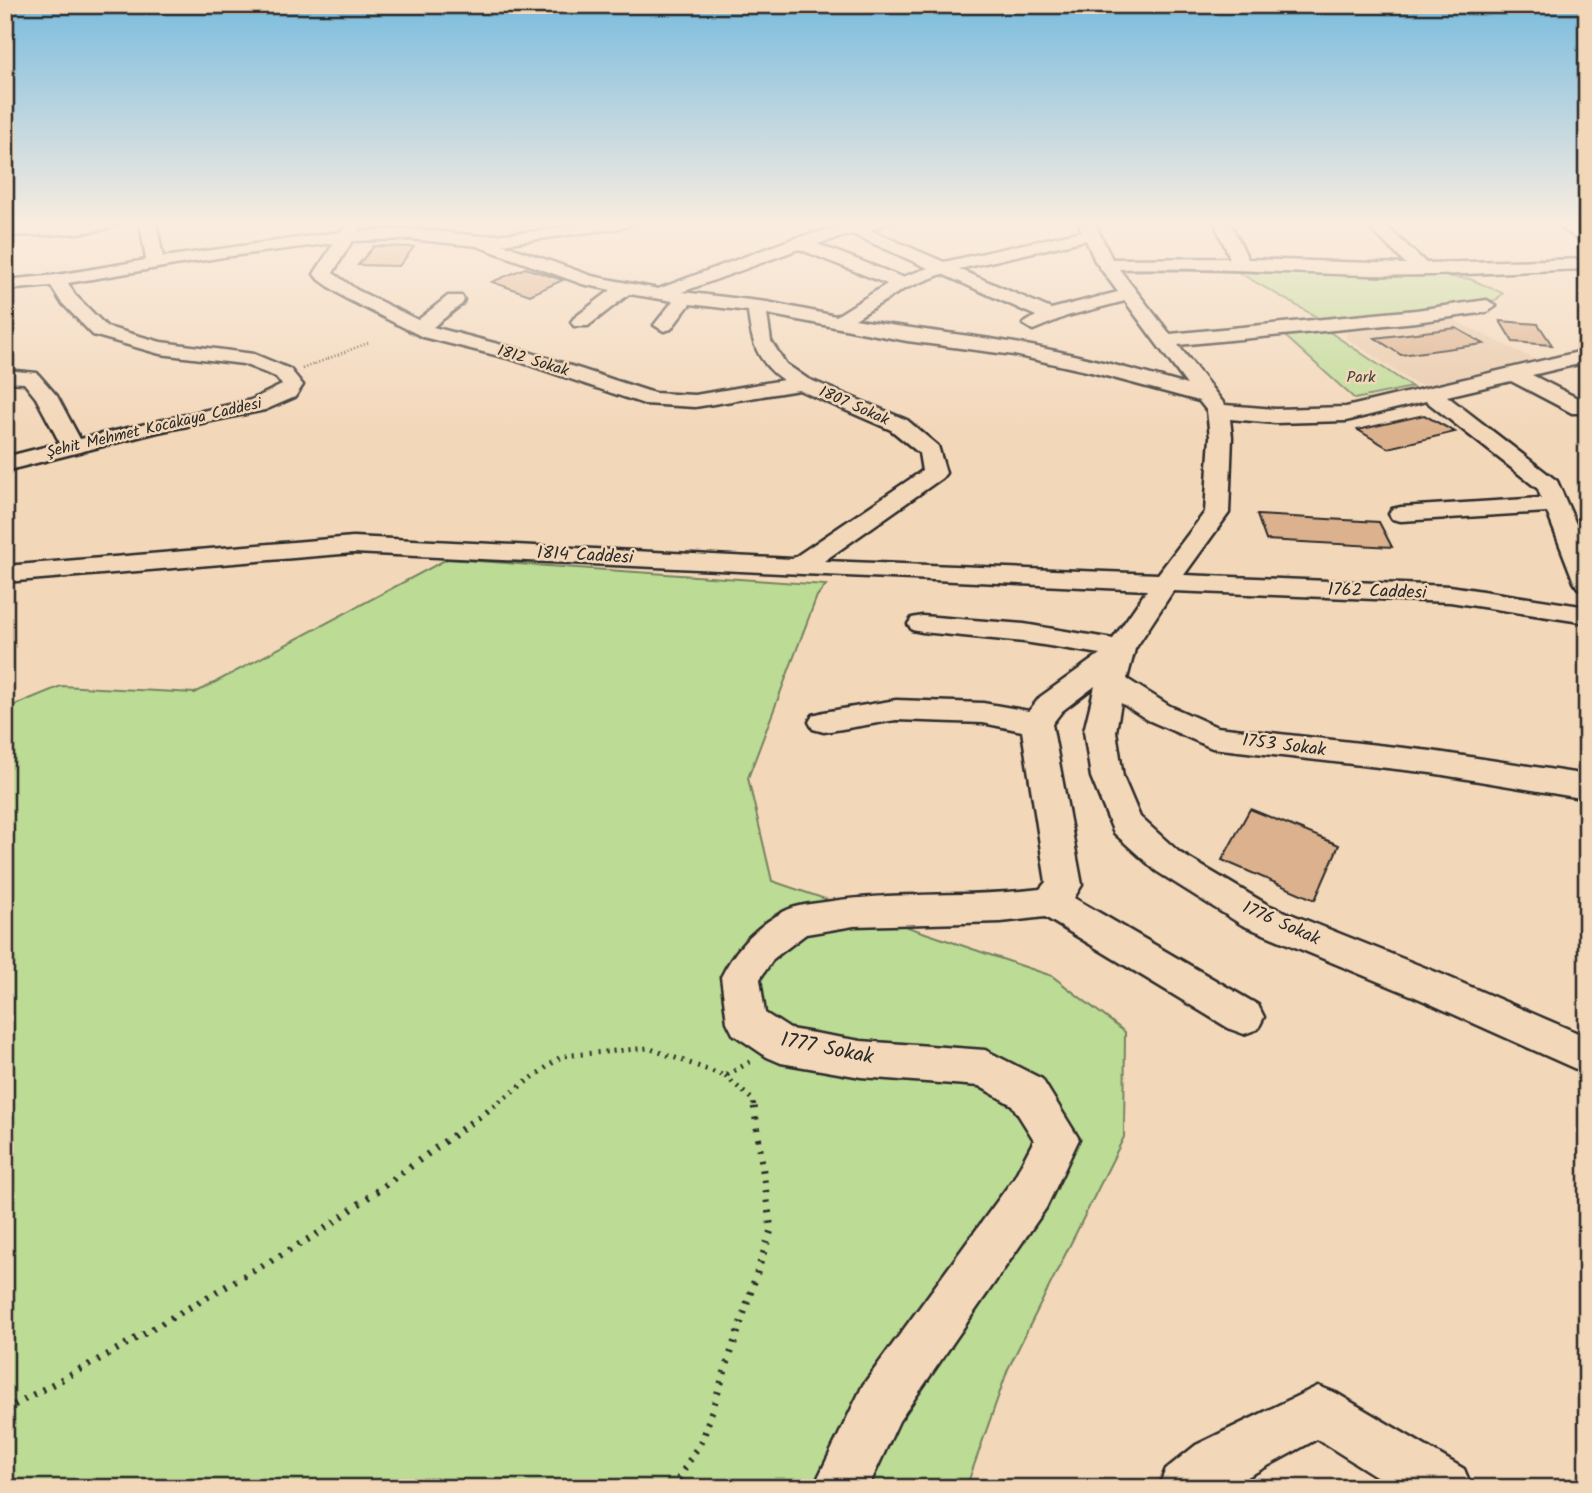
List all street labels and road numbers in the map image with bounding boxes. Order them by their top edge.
street label: 1812 Sokak [494,338,572,384]
street label: 1807 Sokak [815,379,894,433]
street label: Şehit Mehmet Kocakaya Caddesi [44,391,265,465]
street label: 1814 Caddesi [536,539,635,573]
street label: 1762 Caddesi [1327,576,1428,608]
street label: 1753 Sokak [1240,726,1328,766]
street label: 1776 Sokak [1237,894,1325,954]
street label: 1777 Sokak [778,1024,877,1074]

